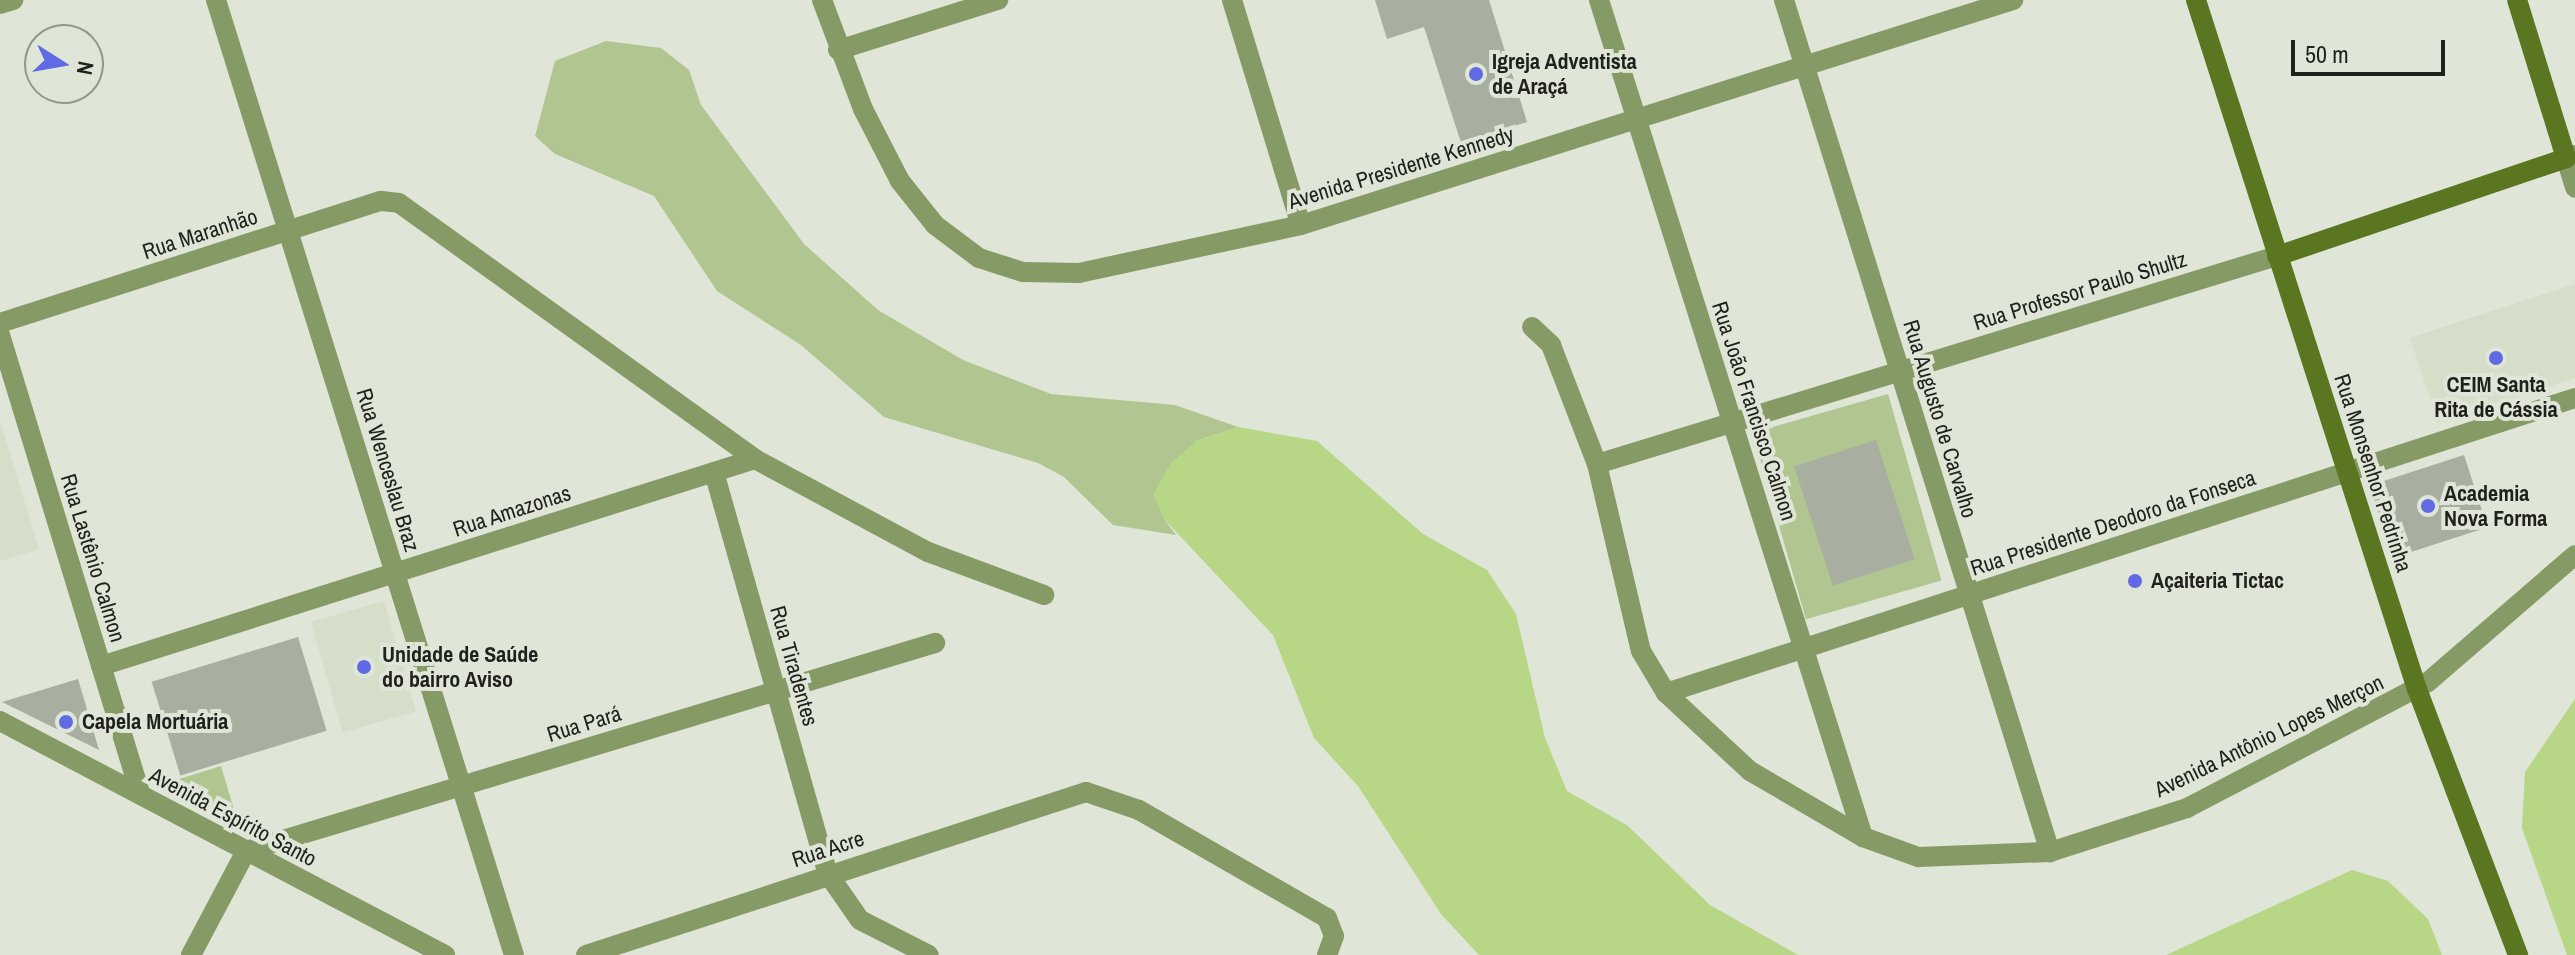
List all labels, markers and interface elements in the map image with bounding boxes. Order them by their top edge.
north arrow [24,24,104,104]
scale bar [2295,24,2449,74]
text: 50 m [2305,38,2349,70]
place label: Igreja Adventista de Araçá [1492,48,1637,100]
text: N [70,59,102,77]
marker: Igreja Adventista de Araçá [1467,65,1485,83]
street label: Avenida Presidente Kennedy [1285,121,1517,215]
street label: Rua Maranhão [139,203,261,265]
street label: Rua Professor Paulo Shultz [1970,246,2190,336]
street label: Rua João Francisco Calmon [1706,298,1802,524]
street label: Rua Augusto de Carvalho [1897,316,1983,522]
marker: CEIM Santa Rita de Cássia [2487,349,2505,367]
street label: Rua Monsenhor Pedrinha [2329,371,2417,575]
place label: CEIM Santa Rita de Cássia [2434,371,2558,422]
street label: Rua Wenceslau Braz [351,385,425,555]
street label: Rua Presidente Deodoro da Fonseca [1967,464,2259,582]
street label: Rua Lastênio Calmon [55,471,131,645]
street label: Rua Amazonas [449,479,575,543]
place label: Academia Nova Forma [2444,480,2547,532]
marker: Academia Nova Forma [2419,497,2437,515]
place label: Açaiteria Tictac [2151,568,2284,594]
marker: Açaiteria Tictac [2126,572,2144,590]
street label: Rua Tiradentes [764,603,824,729]
place label: Unidade de Saúde do bairro Aviso [382,641,538,692]
marker: Unidade de Saúde do bairro Aviso [353,656,375,678]
street label: Avenida Antônio Lopes Merçon [2150,669,2388,803]
street label: Rua Pará [544,700,624,748]
place label: Capela Mortuária [82,709,228,735]
marker: Capela Mortuária [57,713,75,731]
street label: Avenida Espírito Santo [145,762,321,872]
street label: Rua Acre [788,825,868,873]

